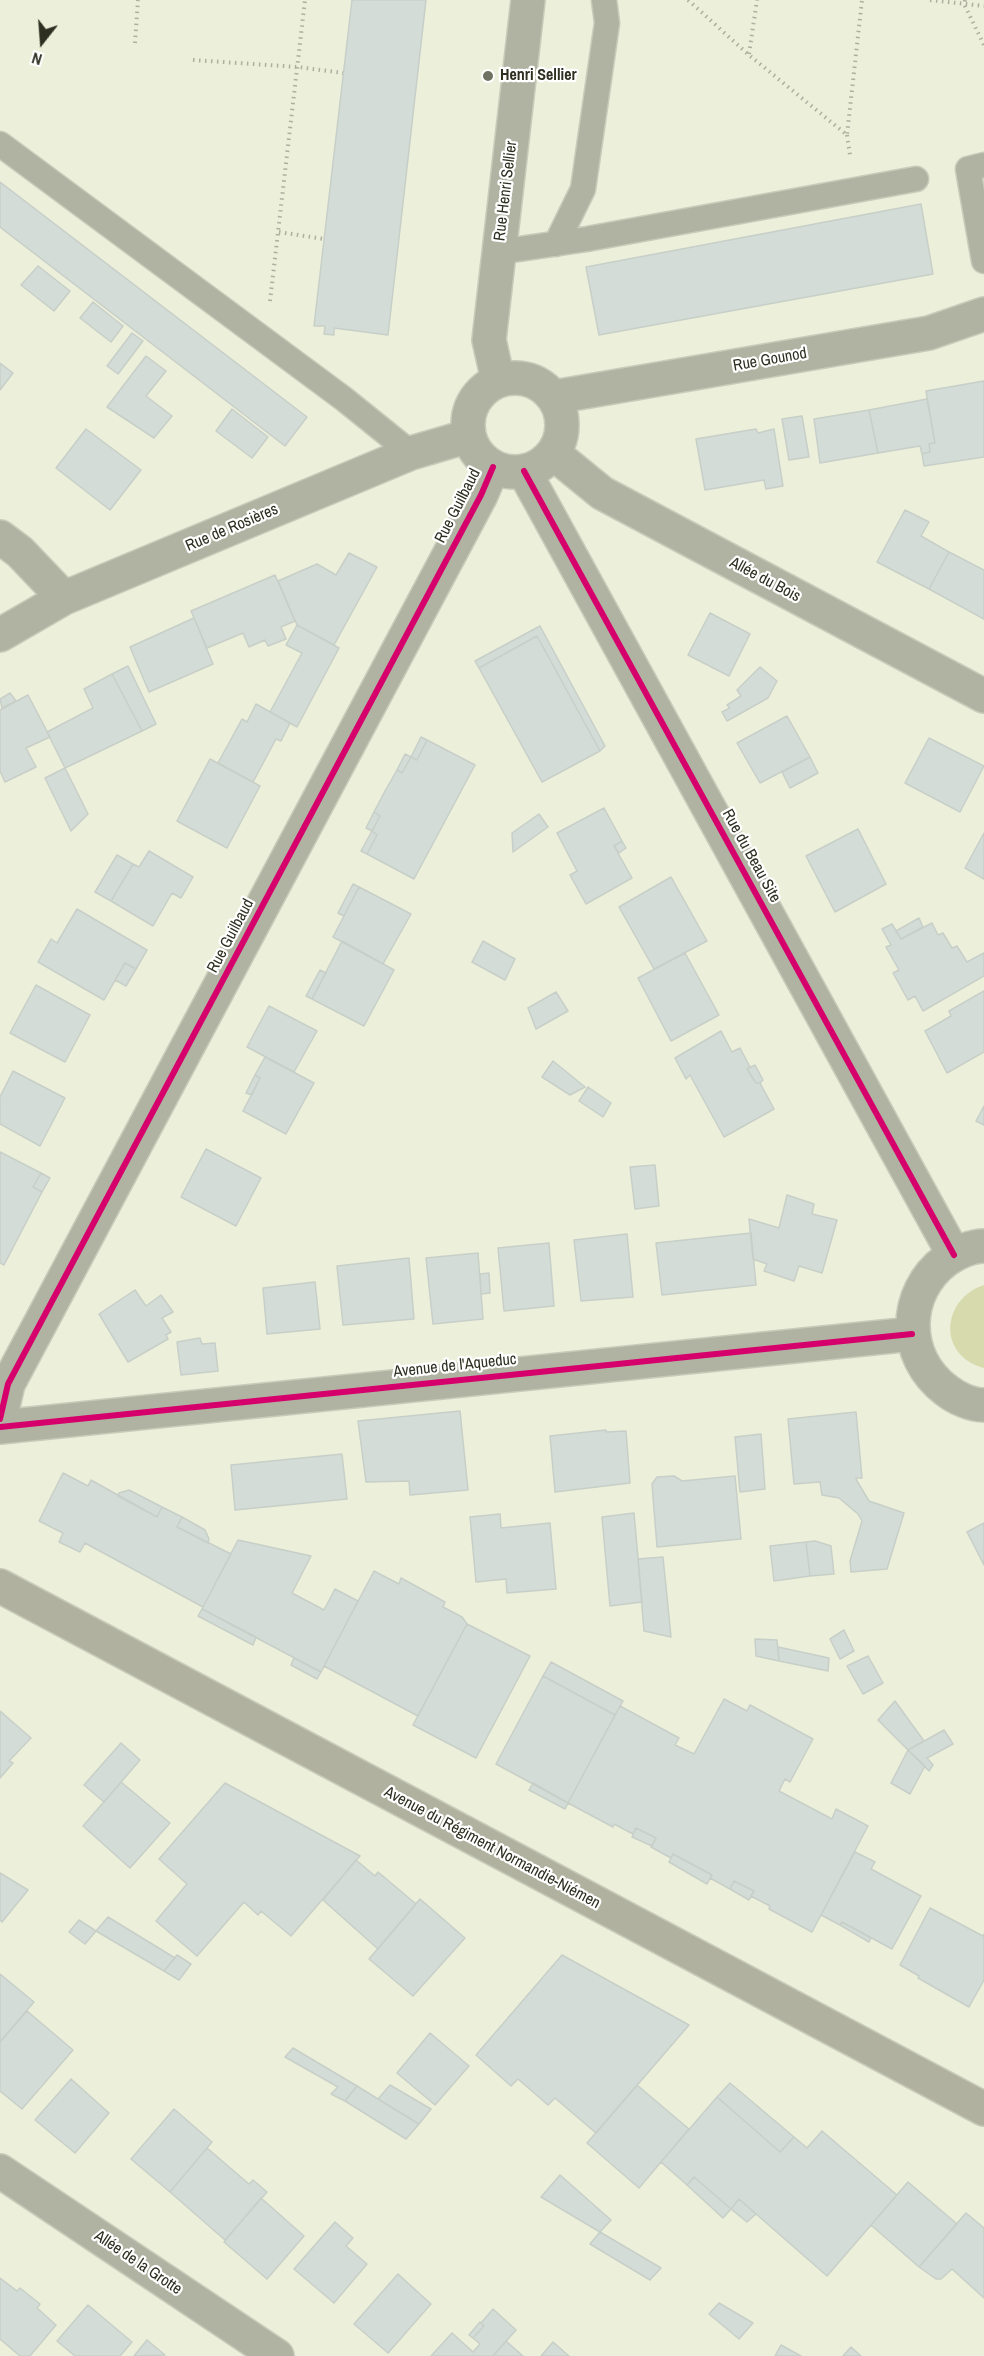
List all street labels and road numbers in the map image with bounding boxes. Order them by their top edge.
street label: Rue Henri Sellier [490,140,522,242]
street label: Rue Gounod [732,344,808,376]
street label: Rue Guilbaud [431,466,485,546]
street label: Rue de Rosières [183,500,281,556]
street label: Allée du Bois [726,553,804,607]
street label: Rue du Beau Site [717,806,785,906]
street label: Rue Guilbaud [204,896,258,976]
street label: Avenue de l'Aqueduc [393,1350,517,1382]
street label: Avenue du Régiment Normandie-Niémen [381,1783,603,1913]
street label: Allée de la Grotte [91,2227,185,2299]

